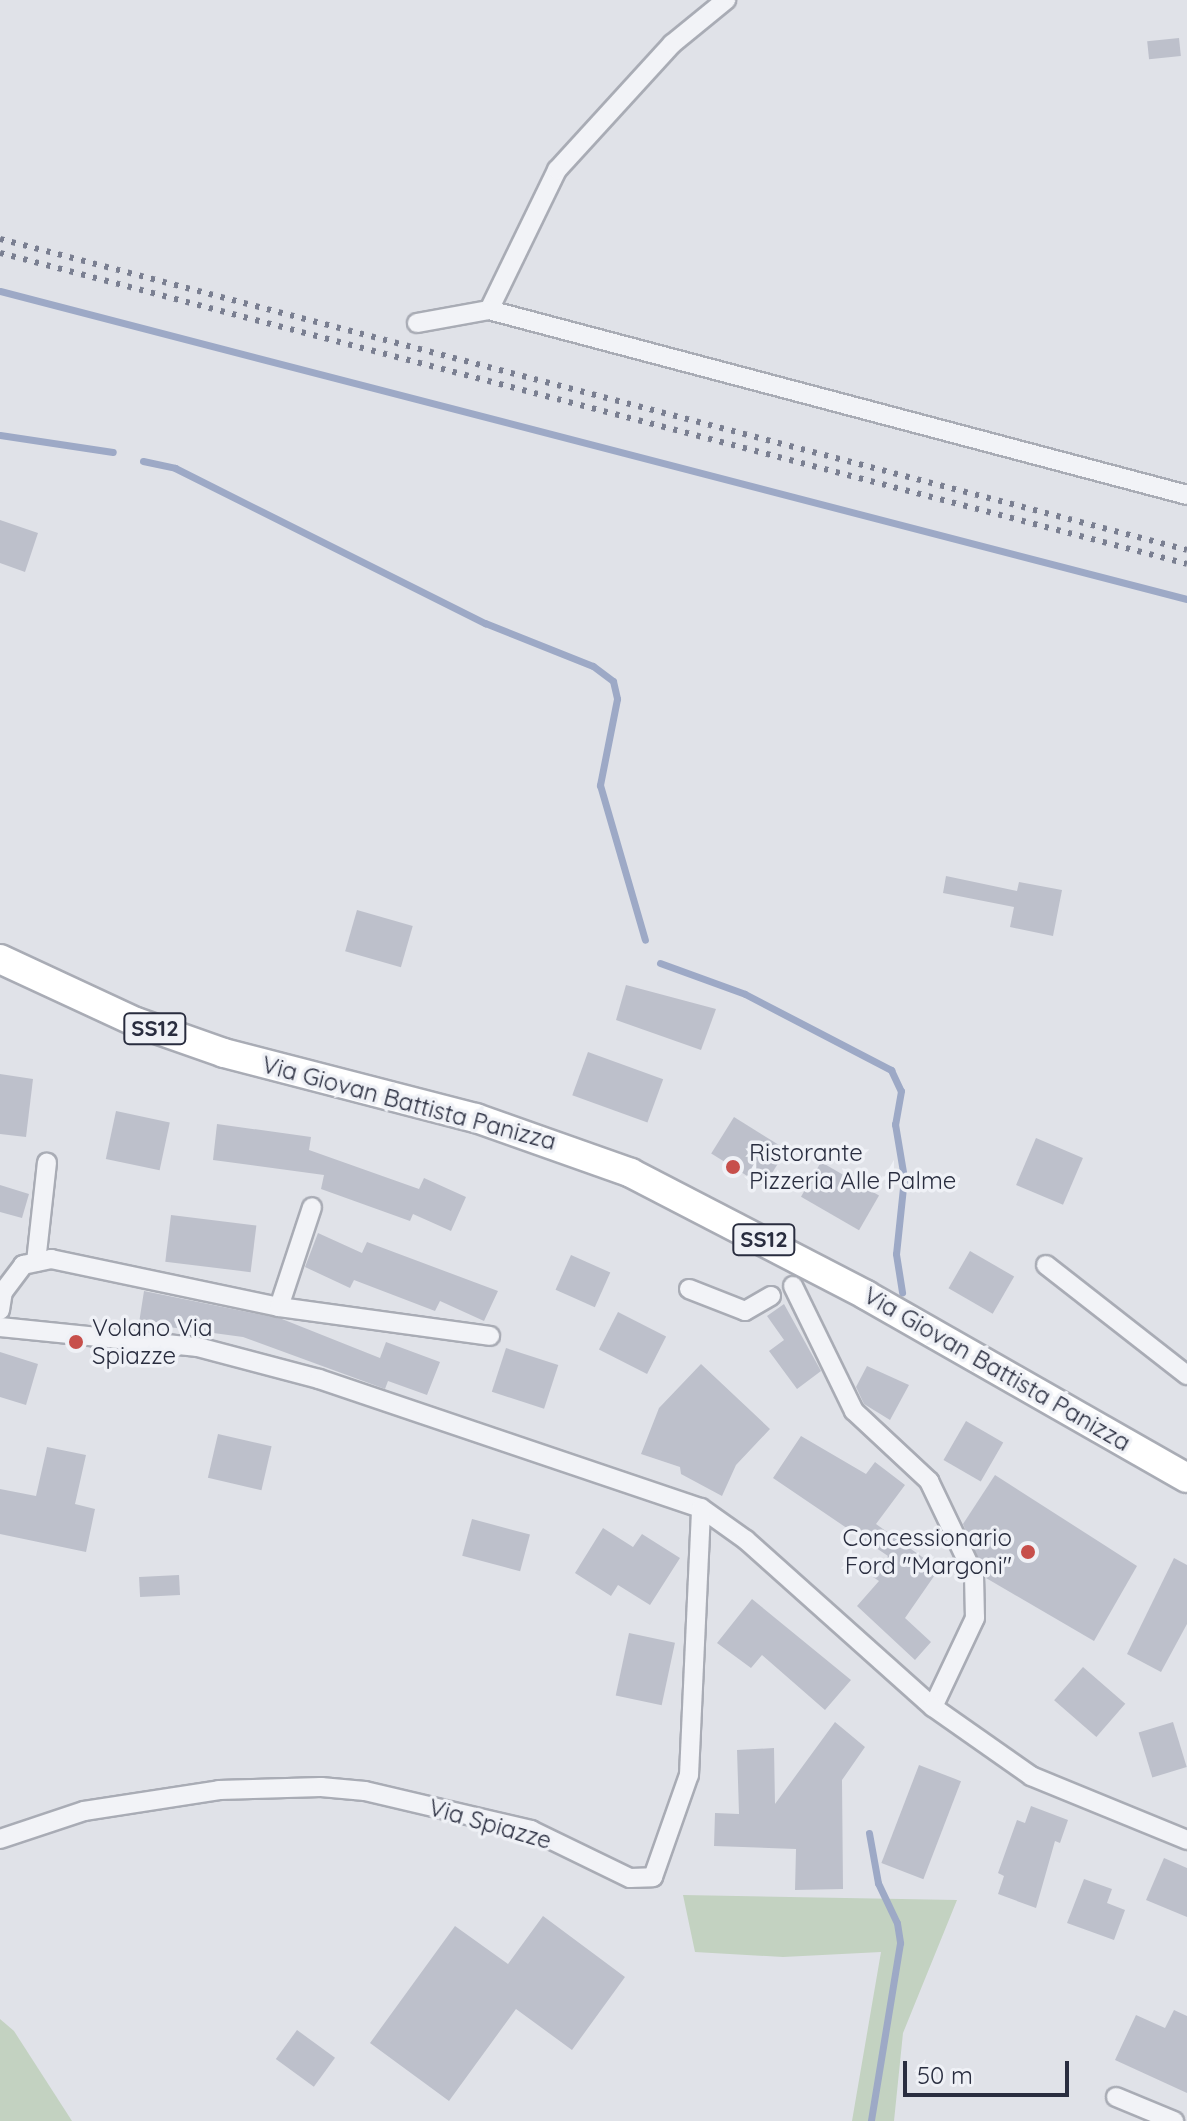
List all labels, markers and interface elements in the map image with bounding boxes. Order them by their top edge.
road number: SS12 [123,1011,187,1047]
street label: Via Giovan Battista Panizza [259,1050,559,1156]
place label: Ristorante Pizzeria Alle Palme [749,1139,956,1195]
marker: Ristorante Pizzeria Alle Palme [724,1158,742,1176]
road number: SS12 [732,1222,796,1258]
street label: Via Giovan Battista Panizza [858,1281,1136,1457]
place label: Volano Via Spiazze [92,1314,213,1370]
marker: Volano Via Spiazze [67,1333,85,1351]
place label: Concessionario Ford "Margoni" [843,1524,1012,1580]
marker: Concessionario Ford "Margoni" [1019,1543,1037,1561]
street label: Via Spiazze [425,1793,555,1855]
scale bar [907,2045,1073,2095]
text: 50 m [917,2060,973,2090]

